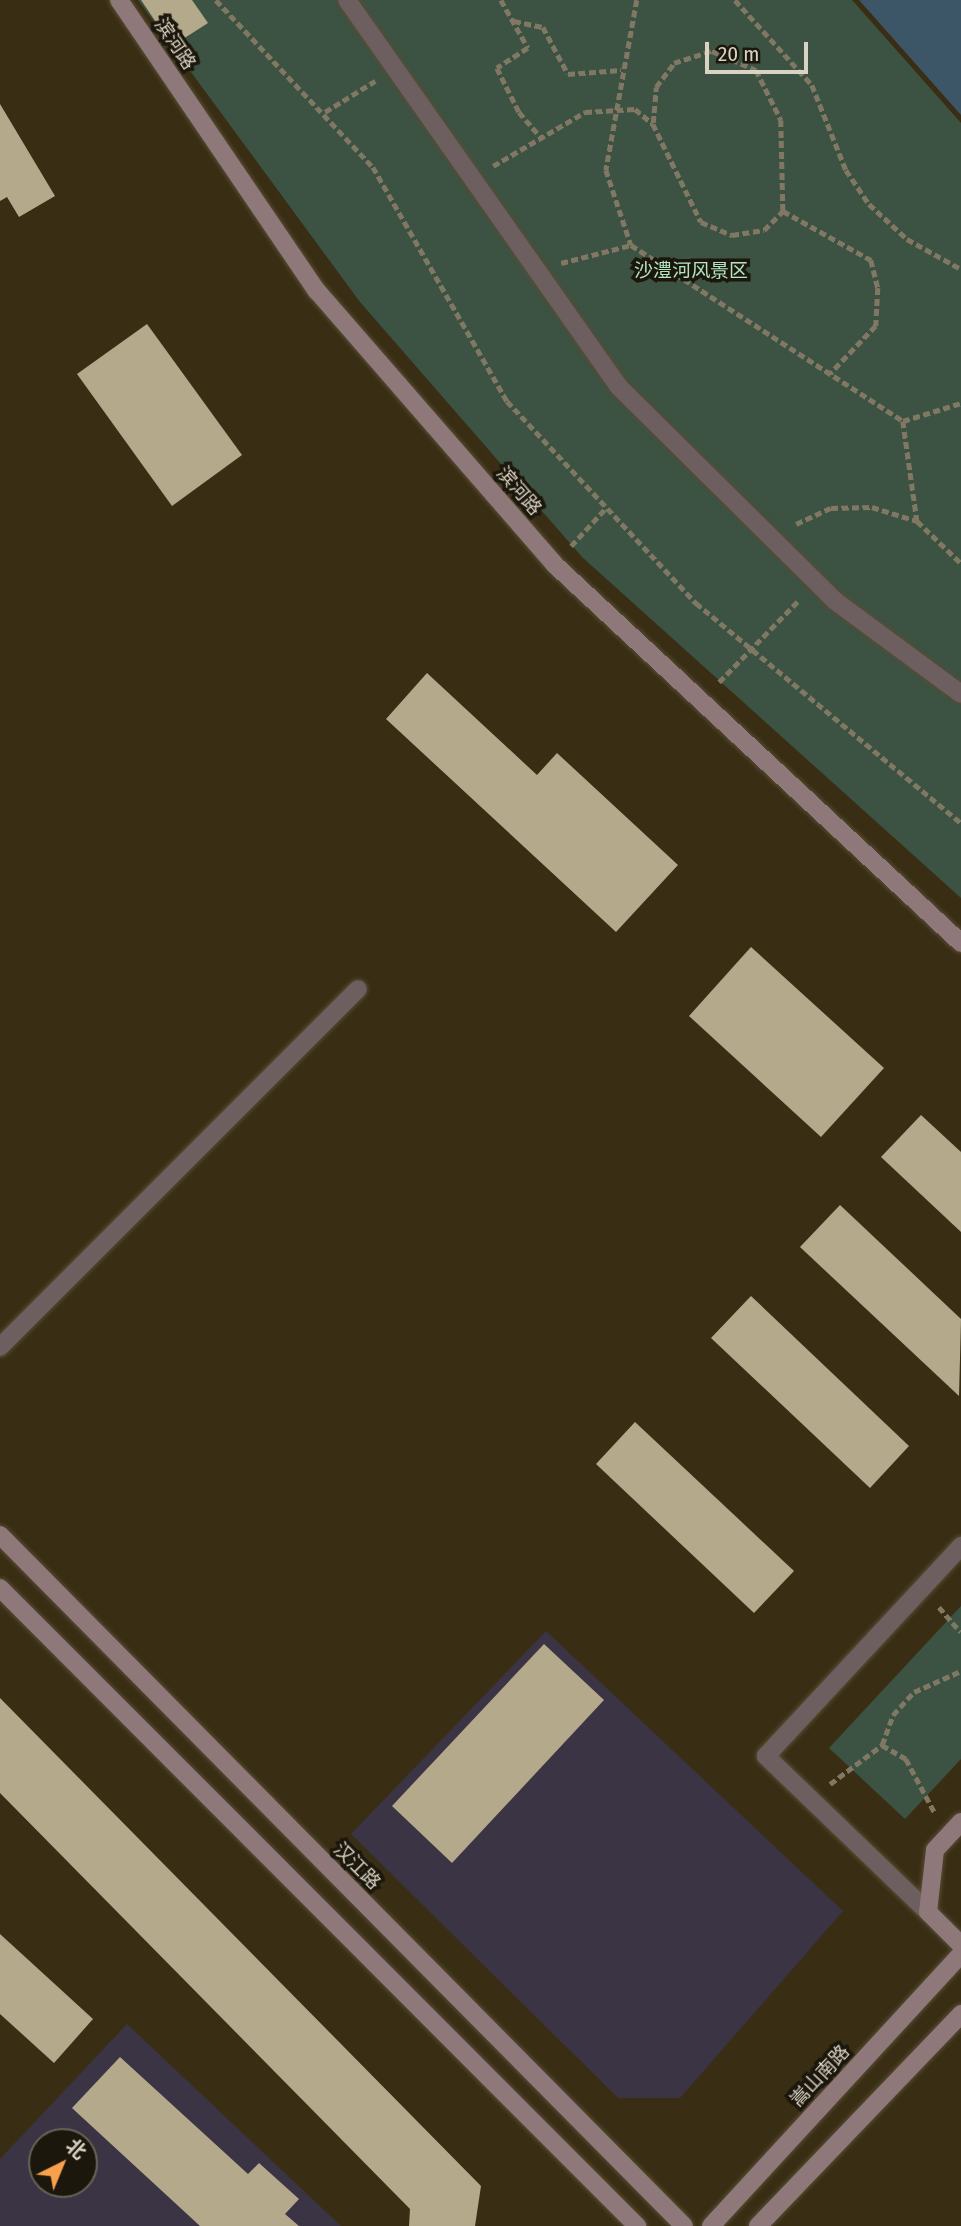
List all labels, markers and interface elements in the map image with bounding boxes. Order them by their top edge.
street label: 滨河路 [150,14,200,74]
scale bar [709,28,812,72]
text: 20 m [718,41,759,67]
park label: 沙澧河风景区 [634,260,748,282]
street label: 滨河路 [492,462,546,520]
street label: 汉江路 [329,1838,385,1894]
street label: 嵩山南路 [786,2040,854,2112]
north arrow [28,2128,98,2198]
text: 北 [61,2134,91,2164]

